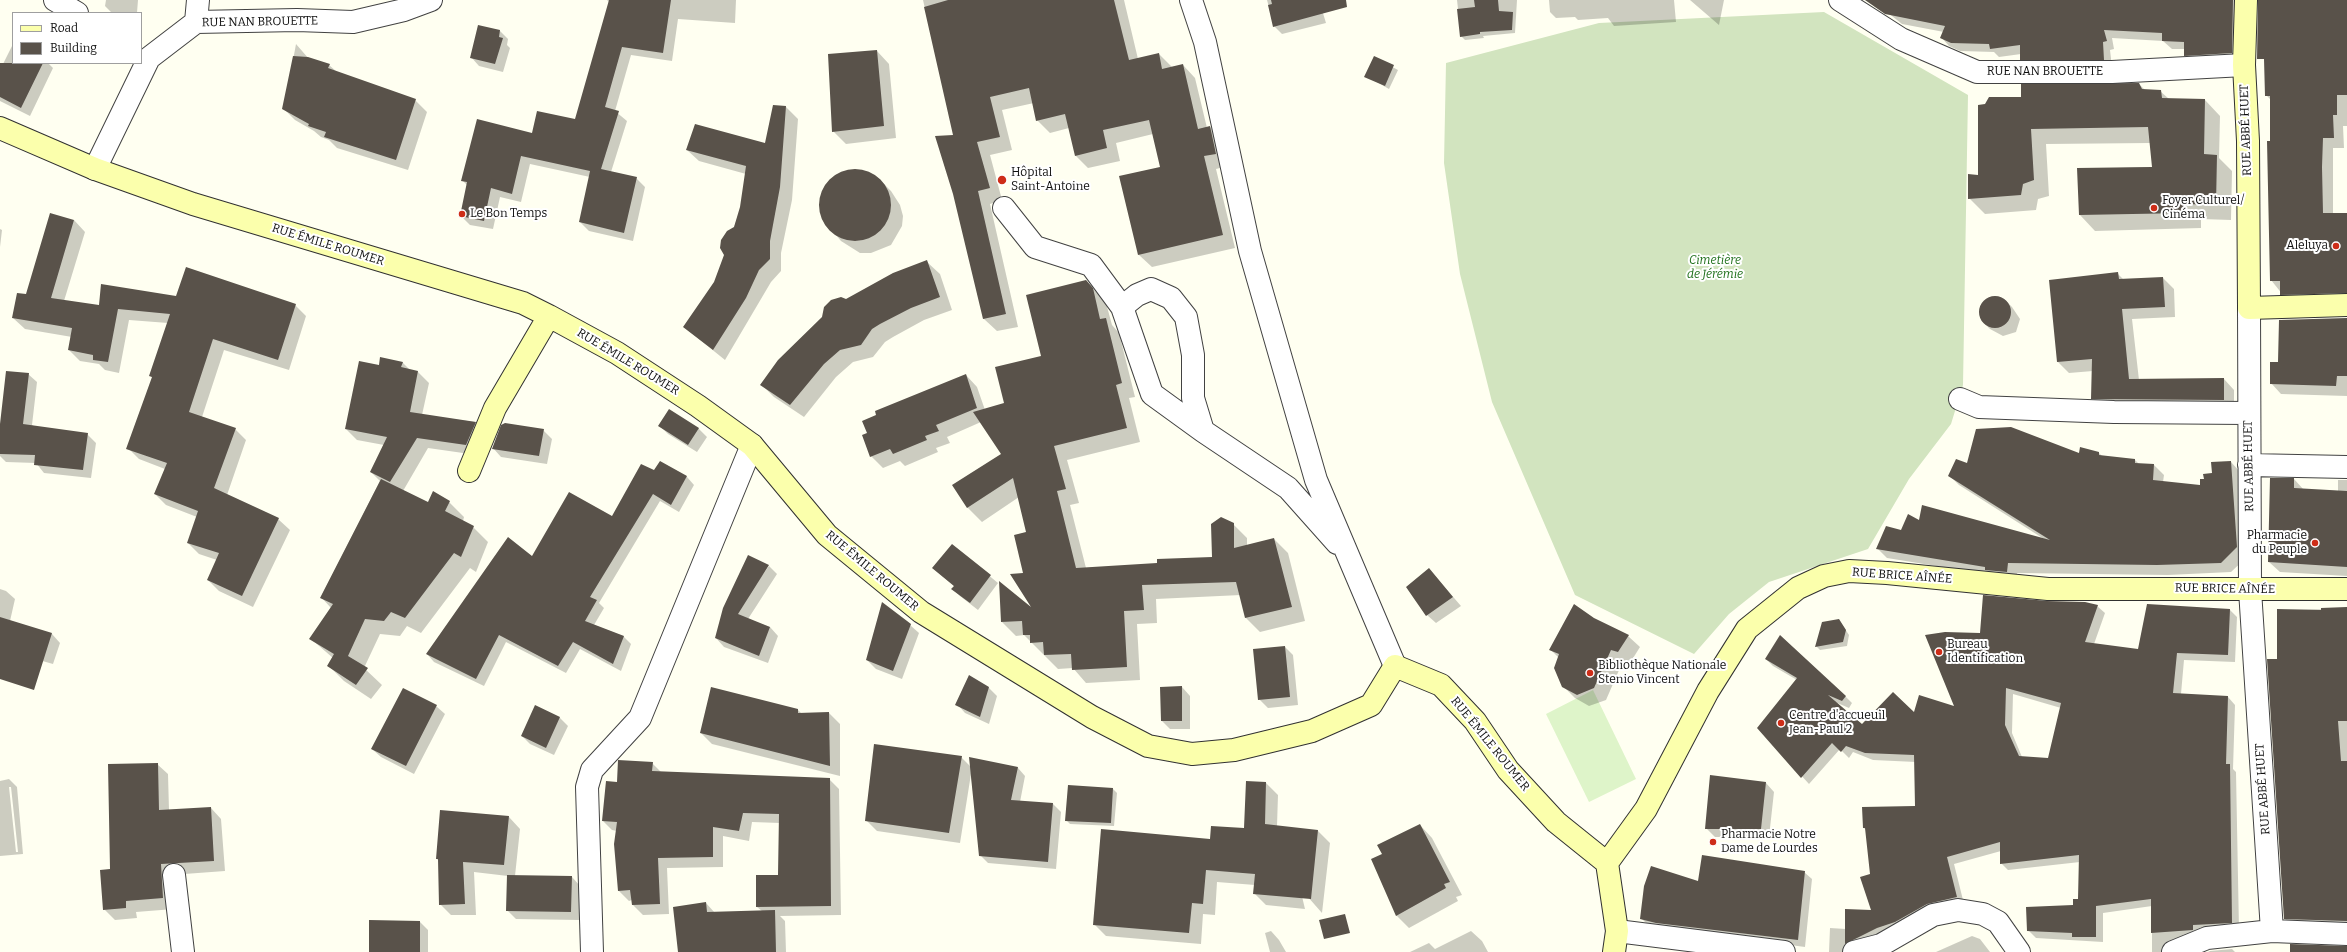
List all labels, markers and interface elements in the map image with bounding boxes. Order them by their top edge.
legend [12,12,142,64]
street label: RUE NAN BROUETTE [202,14,318,30]
text: Road [50,21,78,35]
text: Building [50,41,97,55]
street label: RUE NAN BROUETTE [1987,65,2103,79]
street label: RUE ABBÉ HUET [2237,84,2255,176]
place label: Hôpital Saint-Antoine [1011,166,1090,194]
marker: Hôpital Saint-Antoine [996,174,1008,186]
place label: Foyer Culturel/ Cinéma [2162,194,2244,222]
marker: Foyer Culturel/ Cinéma [2149,203,2159,213]
place label: Le Bon Temps [470,207,547,221]
marker: Le Bon Temps [457,209,467,219]
street label: RUE ÉMILE ROUMER [270,221,386,269]
place label: Aleluya [2286,239,2328,253]
marker: Aleluya [2331,241,2341,251]
park label: Cimetière de Jérémie [1687,254,1743,282]
street label: RUE ÉMILE ROUMER [574,326,682,398]
street label: RUE ABBÉ HUET [2241,420,2257,512]
street label: RUE ÉMILE ROUMER [823,528,921,614]
place label: Pharmacie du Peuple [2247,529,2307,557]
marker: Pharmacie du Peuple [2310,538,2320,548]
street label: RUE BRICE AÎNÉE [1851,565,1953,587]
street label: RUE BRICE AÎNÉE [2175,581,2275,597]
place label: Bureau Identification [1947,638,2023,666]
marker: Bureau Identification [1934,647,1944,657]
place label: Bibliothèque Nationale Stenio Vincent [1598,659,1726,687]
marker: Bibliothèque Nationale Stenio Vincent [1585,668,1595,678]
street label: RUE ÉMILE ROUMER [1448,694,1532,794]
place label: Centre d'accueuil Jean-Paul 2 [1789,709,1885,737]
marker: Centre d'accueuil Jean-Paul 2 [1776,718,1786,728]
street label: RUE ABBÉ HUET [2253,743,2273,835]
place label: Pharmacie Notre Dame de Lourdes [1721,828,1818,856]
marker: Pharmacie Notre Dame de Lourdes [1708,837,1718,847]

